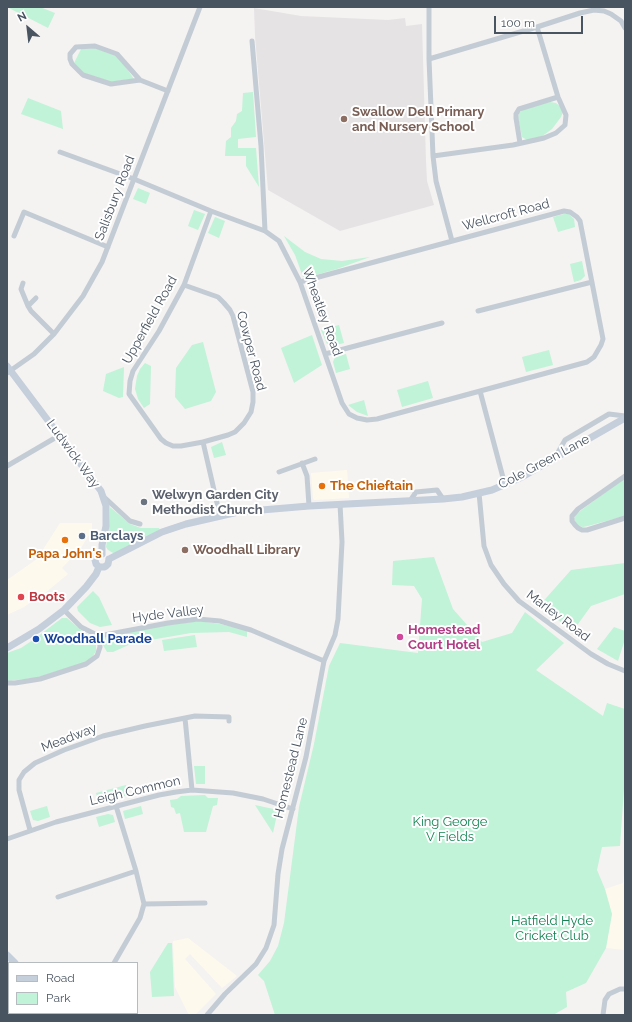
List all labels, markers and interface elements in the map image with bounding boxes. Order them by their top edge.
north arrow [8,8,48,48]
scale bar [496,8,585,34]
text: N [15,9,29,25]
text: 100 m [501,16,535,30]
place label: Swallow Dell Primary and Nursery School [352,104,485,135]
marker: Swallow Dell Primary and Nursery School [339,114,349,124]
street label: Salisbury Road [92,153,138,243]
street label: Wellcroft Road [461,196,551,234]
street label: Wheatley Road [299,266,345,358]
street label: Upperfield Road [119,273,181,367]
street label: Cowper Road [233,310,269,392]
street label: Ludwick Way [43,417,103,491]
street label: Cole Green Lane [496,431,592,493]
place label: The Chieftain [330,478,413,494]
marker: The Chieftain [317,481,327,491]
place label: Welwyn Garden City Methodist Church [152,487,279,518]
marker: Welwyn Garden City Methodist Church [139,497,149,507]
place label: Barclays [90,528,143,544]
marker: Barclays [77,531,87,541]
marker: Papa John's [60,535,70,545]
place label: Woodhall Library [193,542,300,558]
marker: Woodhall Library [180,545,190,555]
place label: Papa John's [28,546,102,562]
street label: Marley Road [523,587,593,645]
place label: Boots [29,589,65,605]
marker: Boots [16,592,26,602]
street label: Hyde Valley [131,602,205,626]
place label: Homestead Court Hotel [408,622,480,653]
place label: Woodhall Parade [44,631,152,647]
marker: Homestead Court Hotel [395,632,405,642]
marker: Woodhall Parade [31,634,41,644]
street label: Homestead Lane [271,716,311,820]
street label: Meadway [39,720,99,756]
street label: Leigh Common [88,773,182,809]
park label: King George V Fields [413,814,487,845]
park label: Hatfield Hyde Cricket Club [511,913,593,944]
legend [8,962,138,1014]
text: Road [46,971,75,985]
text: Park [46,991,71,1005]

